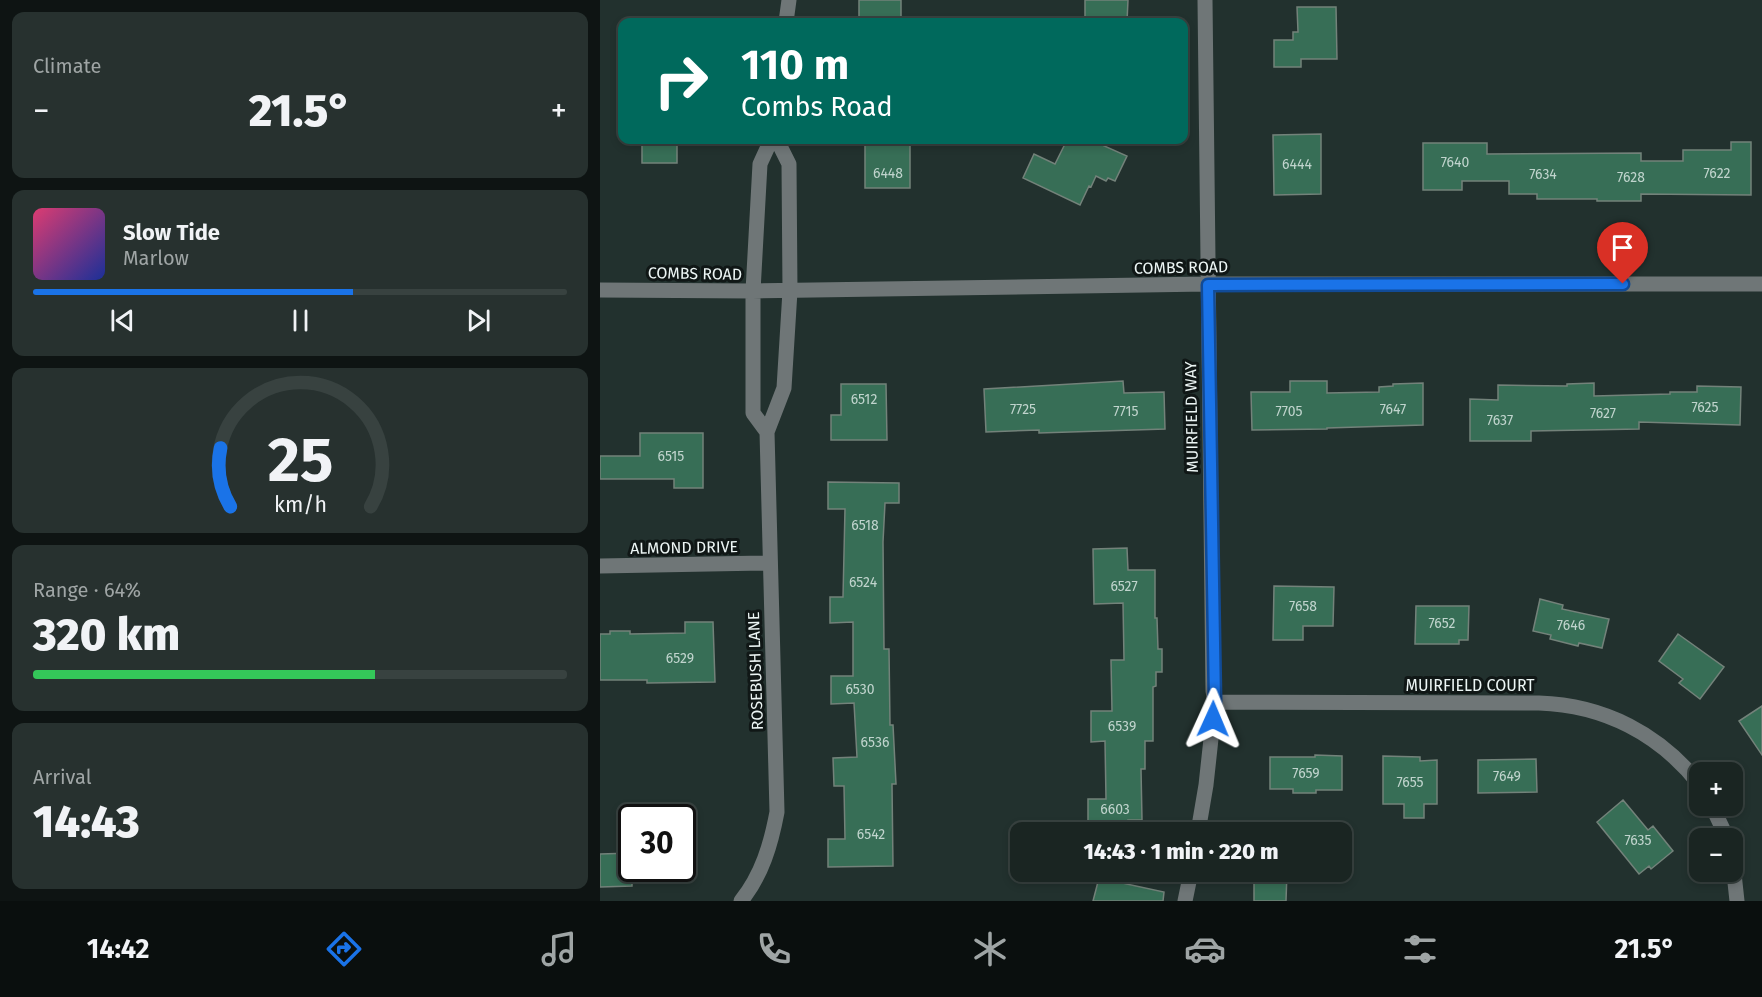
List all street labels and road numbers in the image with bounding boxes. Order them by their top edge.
street label: COMBS ROAD [1134,257,1228,278]
street label: COMBS ROAD [648,263,742,284]
street label: MUIRFIELD WAY [1181,361,1202,473]
street label: ALMOND DRIVE [630,537,738,558]
street label: ROSEBUSH LANE [744,611,767,731]
street label: MUIRFIELD COURT [1405,676,1535,695]

